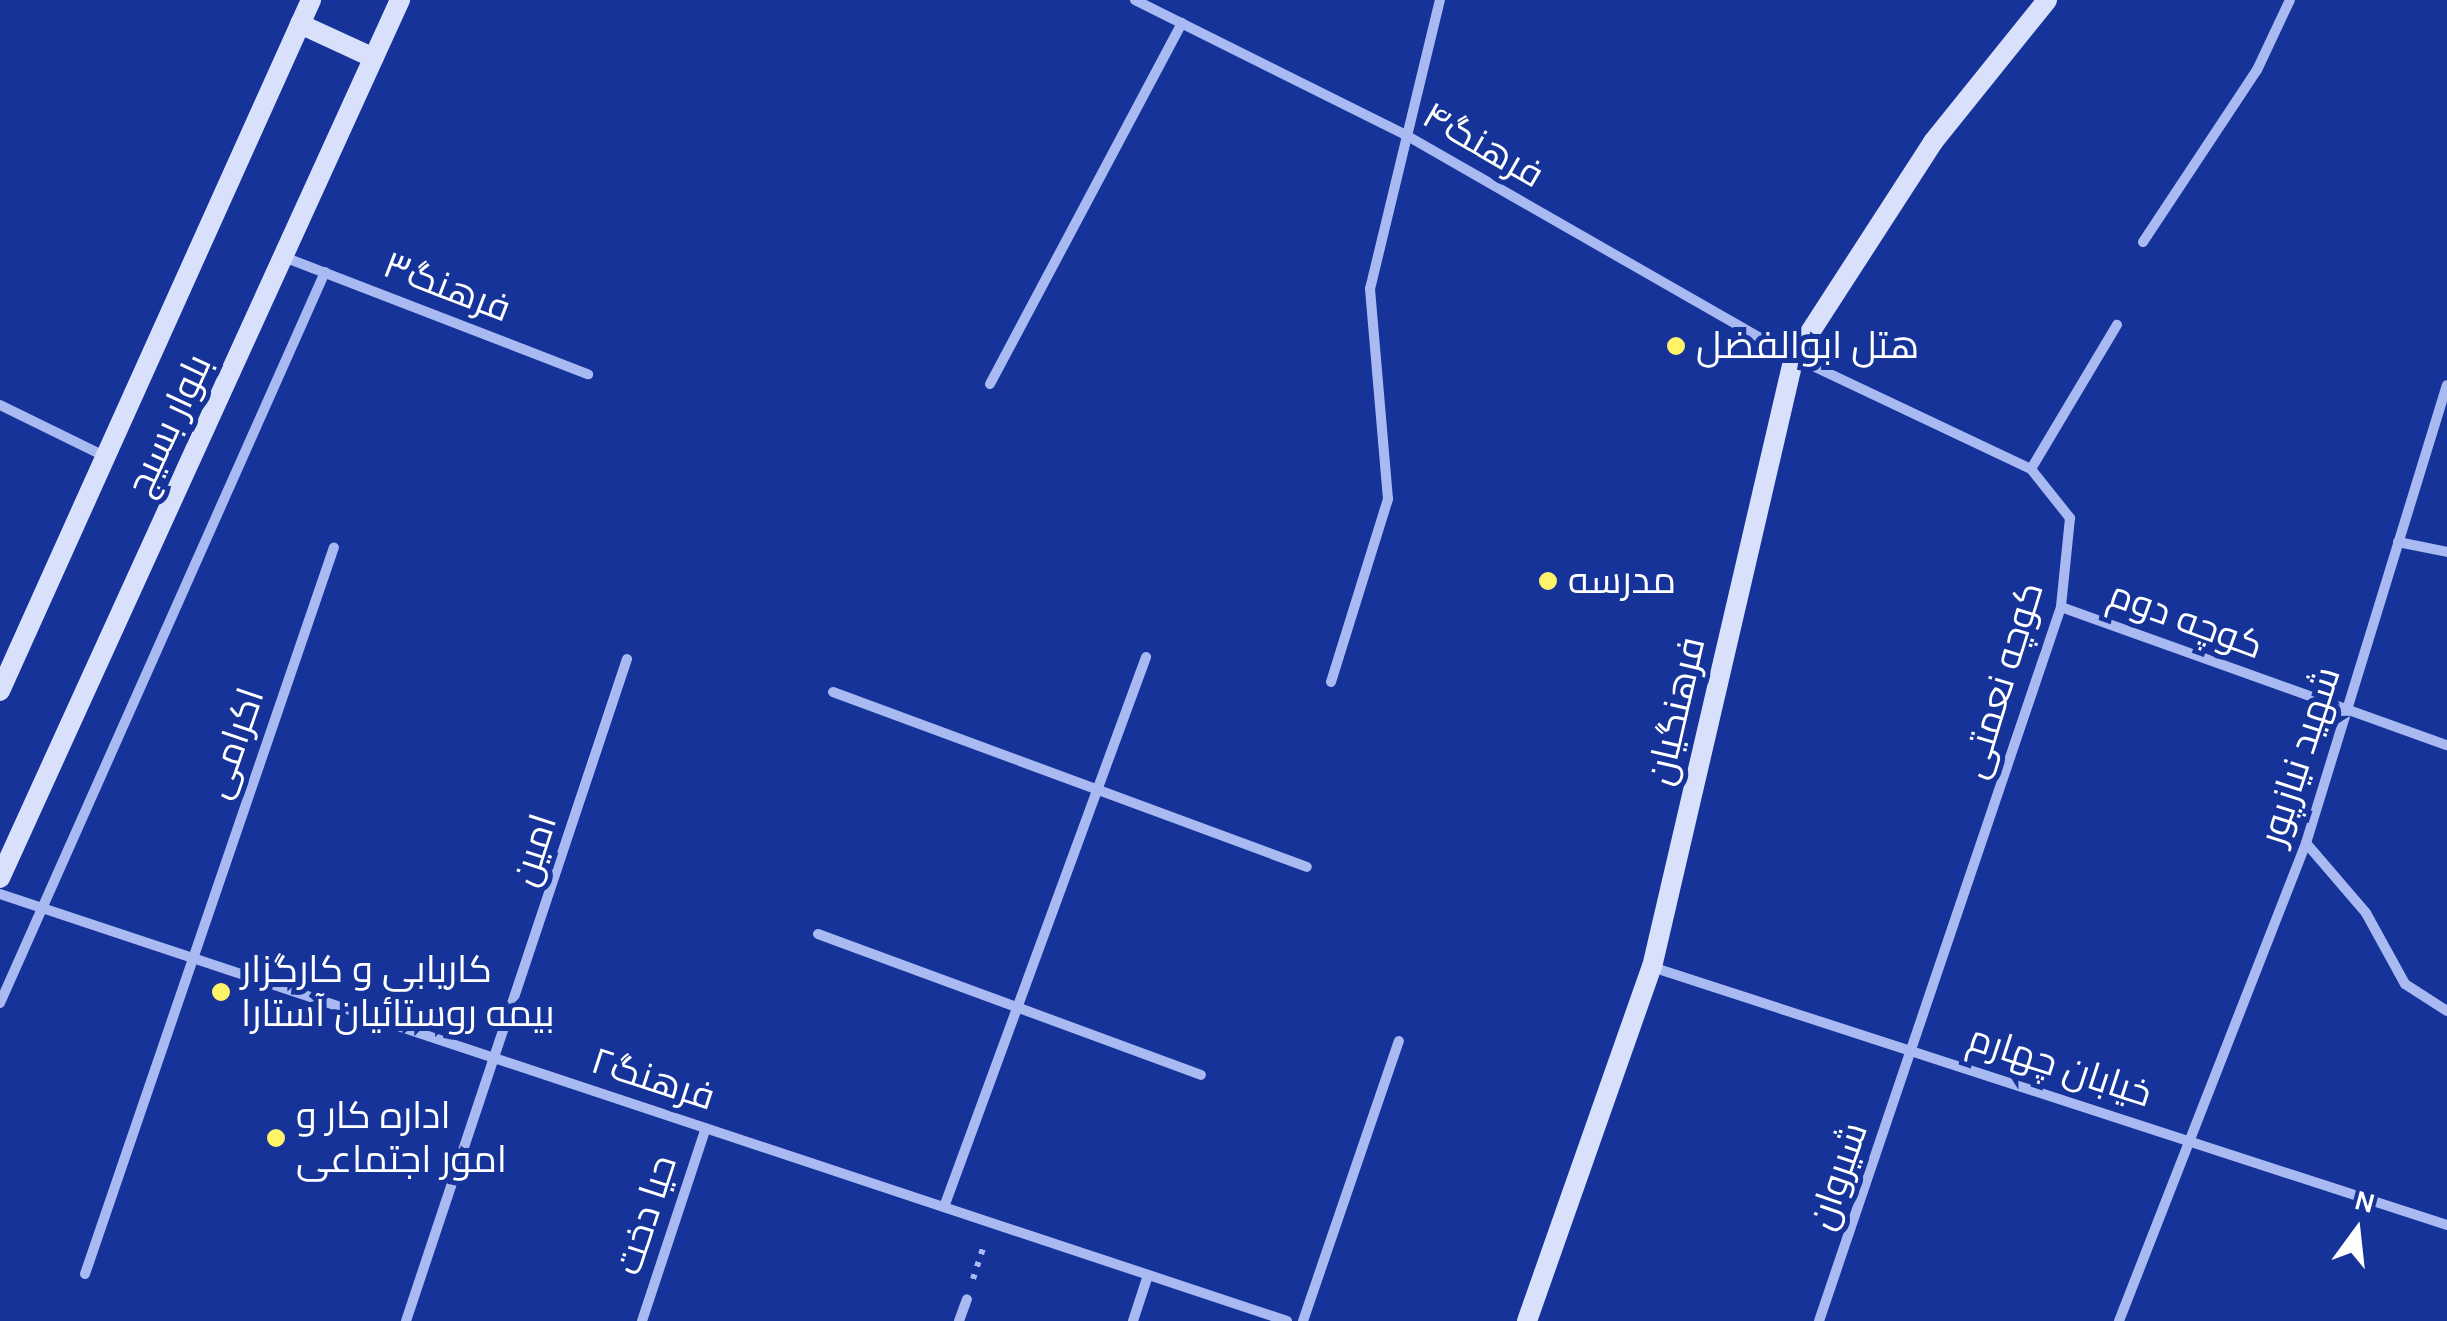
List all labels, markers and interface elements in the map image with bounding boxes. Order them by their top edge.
street label: فرهنگ۴ [1414,92,1552,198]
street label: فرهنگ۳ [377,242,517,332]
place label: هتل ابوالفضل [1696,323,1919,369]
marker: هتل ابوالفضل [1665,335,1687,357]
street label: بلوار بسیج [116,347,222,503]
place label: مدرسه [1568,558,1676,604]
marker: مدرسه [1537,570,1559,592]
street label: کوچه دوم [2103,571,2269,669]
street label: کوچه نعمتی [1951,576,2053,784]
street label: فرهنگیان [1637,633,1715,789]
street label: شهید نیازپور [2250,661,2350,851]
street label: اکرامی [194,682,274,804]
street label: امین [501,809,567,891]
place label: کاریابی و کارگزار بیمه روستائیان آستارا [241,947,555,1036]
marker: کاریابی و کارگزار بیمه روستائیان آستارا [210,981,232,1003]
street label: خیابان چهارم [1962,1015,2158,1117]
street label: فرهنگ۲ [586,1038,720,1120]
place label: اداره کار و امور اجتماعی [296,1093,507,1182]
street label: شیروان [1798,1116,1878,1236]
marker: اداره کار و امور اجتماعی [265,1127,287,1149]
street label: حیا دخت [605,1149,687,1281]
north arrow [2307,1181,2407,1281]
text: N [2351,1183,2379,1220]

